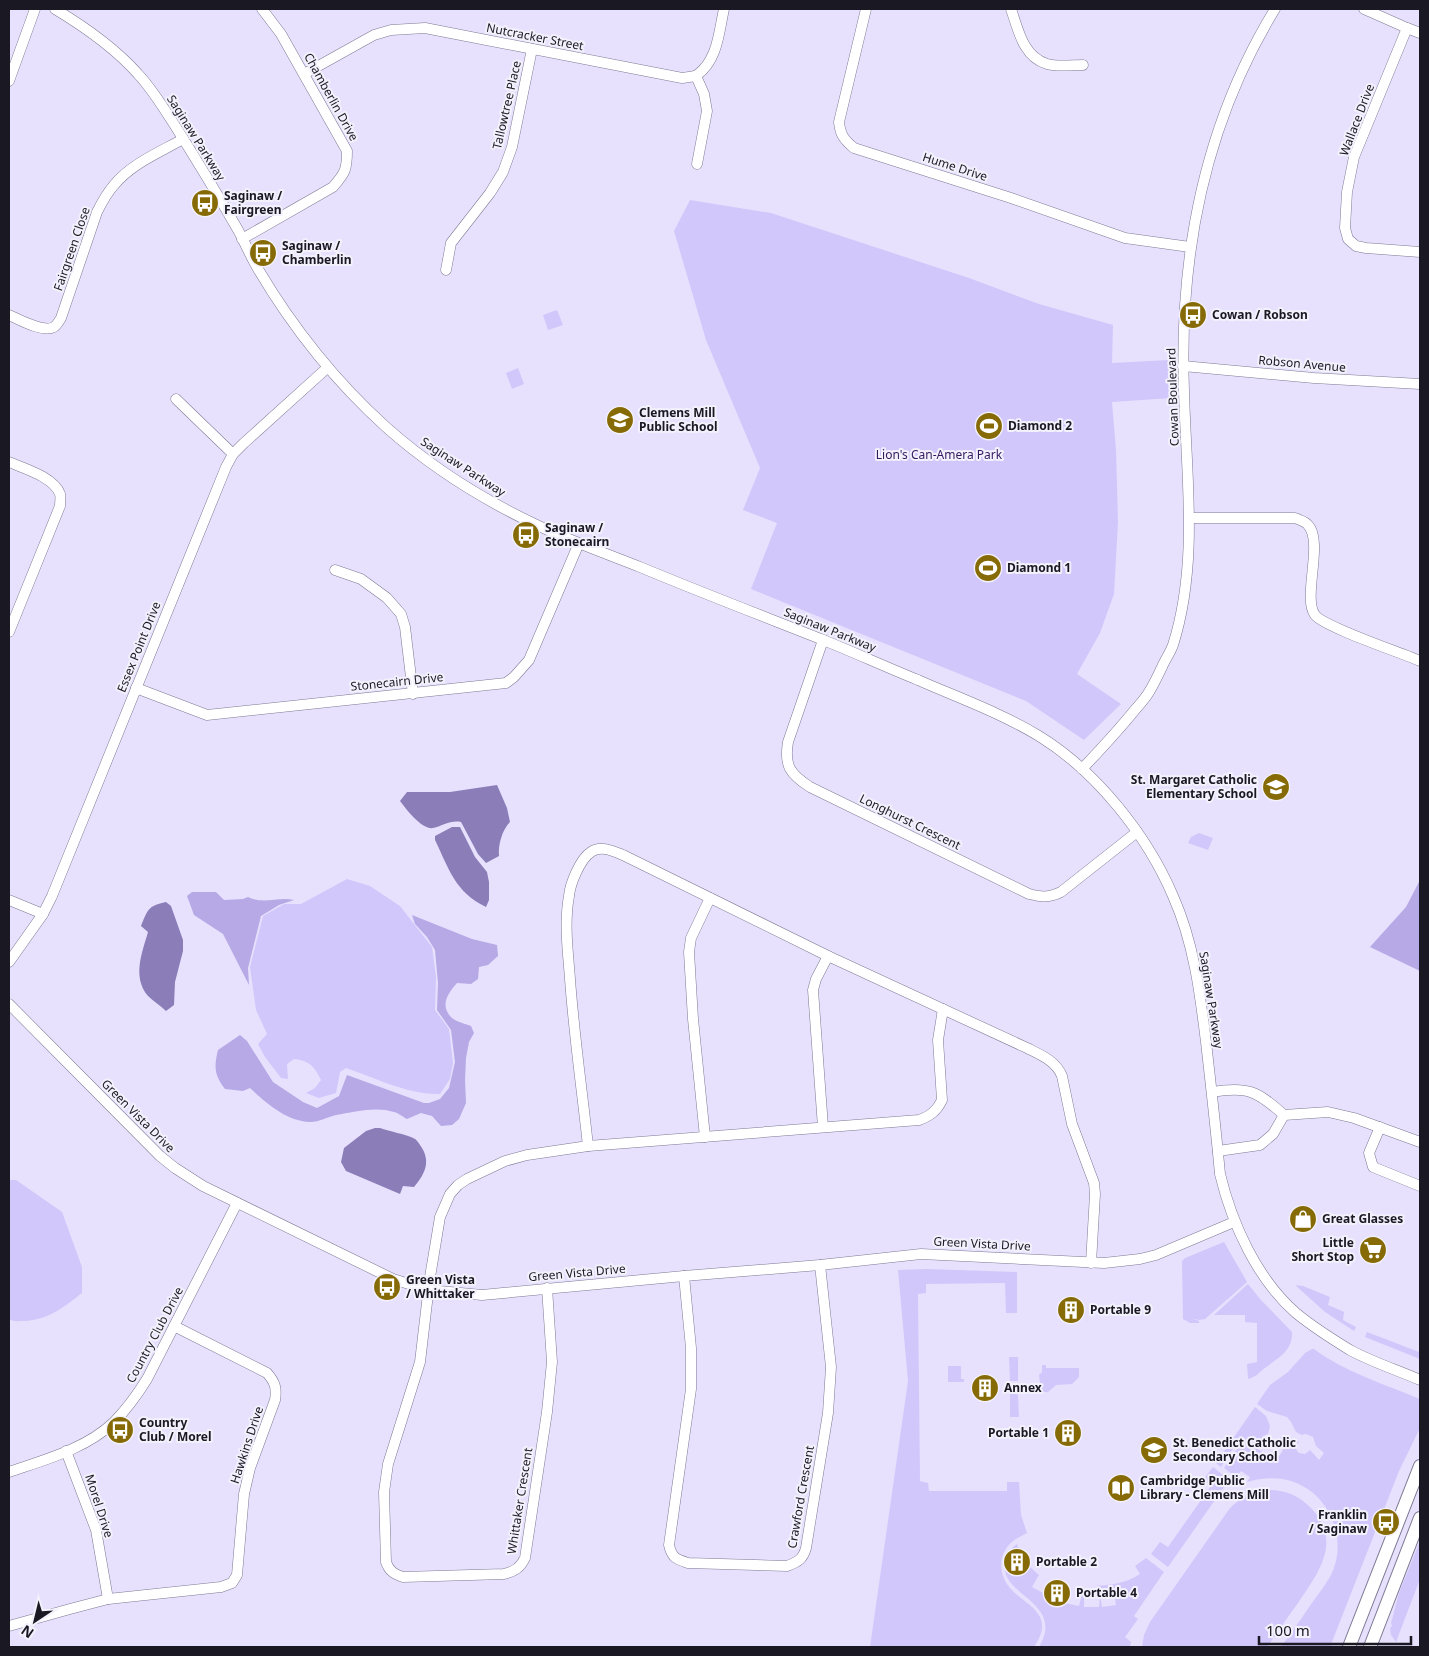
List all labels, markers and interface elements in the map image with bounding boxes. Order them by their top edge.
street label: Nutcracker Street [485,19,586,54]
street label: Chamberlin Drive [300,50,363,144]
street label: Tallowtree Place [488,59,525,151]
street label: Wallace Drive [1335,81,1378,158]
street label: Saginaw Parkway [163,92,230,185]
street label: Hume Drive [921,148,990,185]
place label: Saginaw / Fairgreen [224,187,282,218]
bus stop icon: Saginaw / Fairgreen [190,188,220,218]
street label: Fairgreen Close [49,204,94,293]
place label: Saginaw / Chamberlin [282,237,351,268]
bus stop icon: Saginaw / Chamberlin [248,238,278,268]
bus stop icon: Cowan / Robson [1178,300,1208,330]
place label: Cowan / Robson [1212,306,1308,323]
street label: Cowan Boulevard [1162,348,1183,446]
street label: Robson Avenue [1258,351,1347,376]
place label: Clemens Mill Public School [639,404,718,435]
school or university icon: Clemens Mill Public School [605,405,635,435]
sports icon: Diamond 2 [974,411,1004,441]
place label: Diamond 2 [1008,417,1072,434]
street label: Saginaw Parkway [417,433,510,501]
park label: Lion's Can-Amera Park [876,446,1003,463]
place label: Saginaw / Stonecairn [545,519,609,550]
bus stop icon: Saginaw / Stonecairn [511,520,541,550]
sports icon: Diamond 1 [973,553,1003,583]
place label: Diamond 1 [1007,559,1071,576]
street label: Essex Point Drive [113,599,165,695]
street label: Saginaw Parkway [782,603,880,656]
street label: Stonecairn Drive [350,668,444,695]
place label: St. Margaret Catholic Elementary School [1131,771,1257,802]
school or university icon: St. Margaret Catholic Elementary School [1261,772,1291,802]
street label: Longhurst Crescent [857,790,964,854]
street label: Saginaw Parkway [1195,950,1228,1051]
street label: Green Vista Drive [98,1075,179,1156]
shop icon: Great Glasses [1288,1204,1318,1234]
place label: Great Glasses [1322,1210,1403,1227]
street label: Green Vista Drive [933,1232,1031,1255]
place label: Little Short Stop [1291,1234,1354,1265]
supermarket icon: Little Short Stop [1358,1235,1388,1265]
street label: Green Vista Drive [528,1260,626,1285]
place label: Green Vista / Whittaker [406,1271,475,1302]
bus stop icon: Green Vista / Whittaker [372,1272,402,1302]
street label: Country Club Drive [122,1284,187,1386]
building icon: Portable 9 [1056,1295,1086,1325]
place label: Portable 9 [1090,1301,1151,1318]
building icon: Annex [970,1373,1000,1403]
place label: Annex [1004,1379,1042,1396]
street label: Hawkins Drive [226,1404,267,1486]
place label: Country Club / Morel [139,1414,212,1445]
bus stop icon: Country Club / Morel [105,1415,135,1445]
building icon: Portable 1 [1053,1418,1083,1448]
place label: Portable 1 [988,1424,1049,1441]
place label: St. Benedict Catholic Secondary School [1173,1434,1296,1465]
school or university icon: St. Benedict Catholic Secondary School [1139,1435,1169,1465]
street label: Crawford Crescent [783,1443,818,1550]
street label: Whittaker Crescent [503,1446,536,1555]
street label: Morel Drive [81,1472,118,1540]
place label: Cambridge Public Library - Clemens Mill [1140,1472,1269,1503]
library icon: Cambridge Public Library - Clemens Mill [1106,1473,1136,1503]
place label: Franklin / Saginaw [1309,1506,1368,1537]
bus stop icon: Franklin / Saginaw [1371,1507,1401,1537]
building icon: Portable 2 [1002,1547,1032,1577]
place label: Portable 2 [1036,1553,1097,1570]
building icon: Portable 4 [1042,1578,1072,1608]
place label: Portable 4 [1076,1584,1137,1601]
north arrow [10,1596,60,1646]
scale bar [1259,1614,1412,1646]
text: 100 m [1266,1620,1310,1640]
text: N [17,1621,37,1643]

